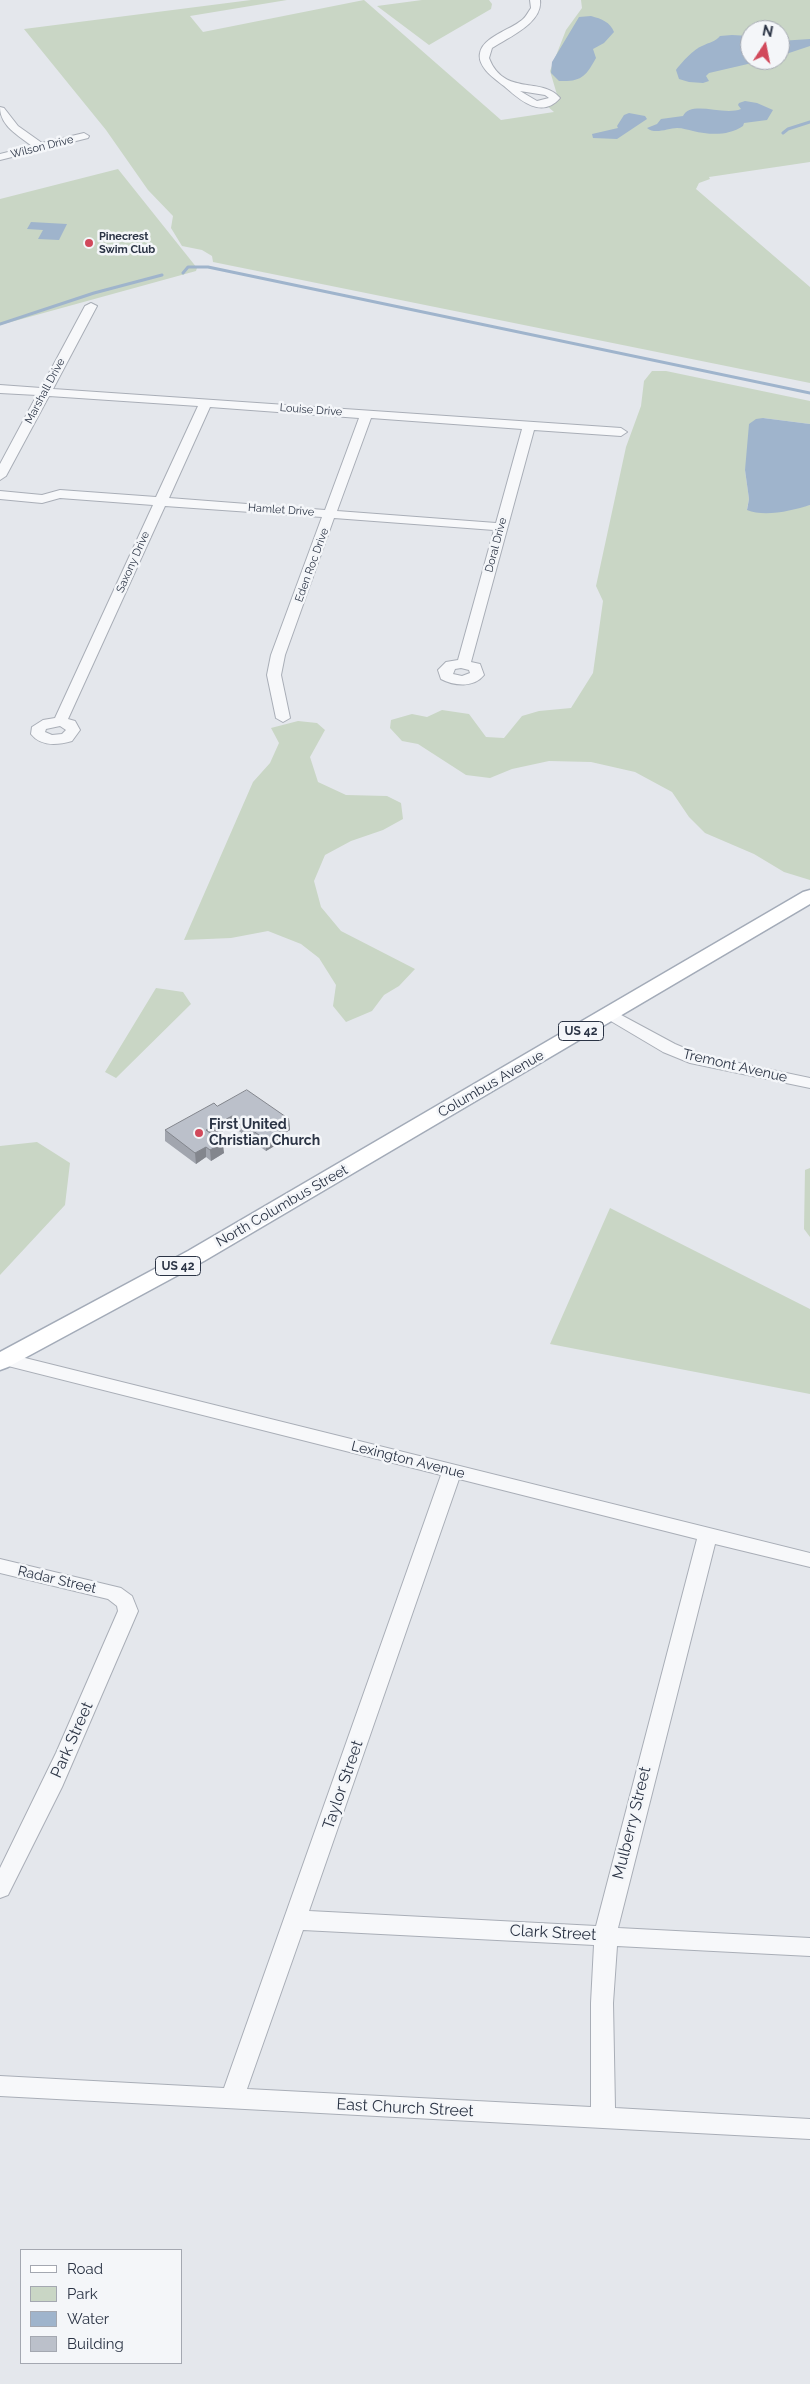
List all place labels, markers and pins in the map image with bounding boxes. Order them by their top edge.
place label: Pinecrest Swim Club [99,230,155,256]
marker: Pinecrest Swim Club [83,237,95,249]
place label: First United Christian Church [209,1117,320,1150]
marker: First United Christian Church [193,1127,205,1139]

